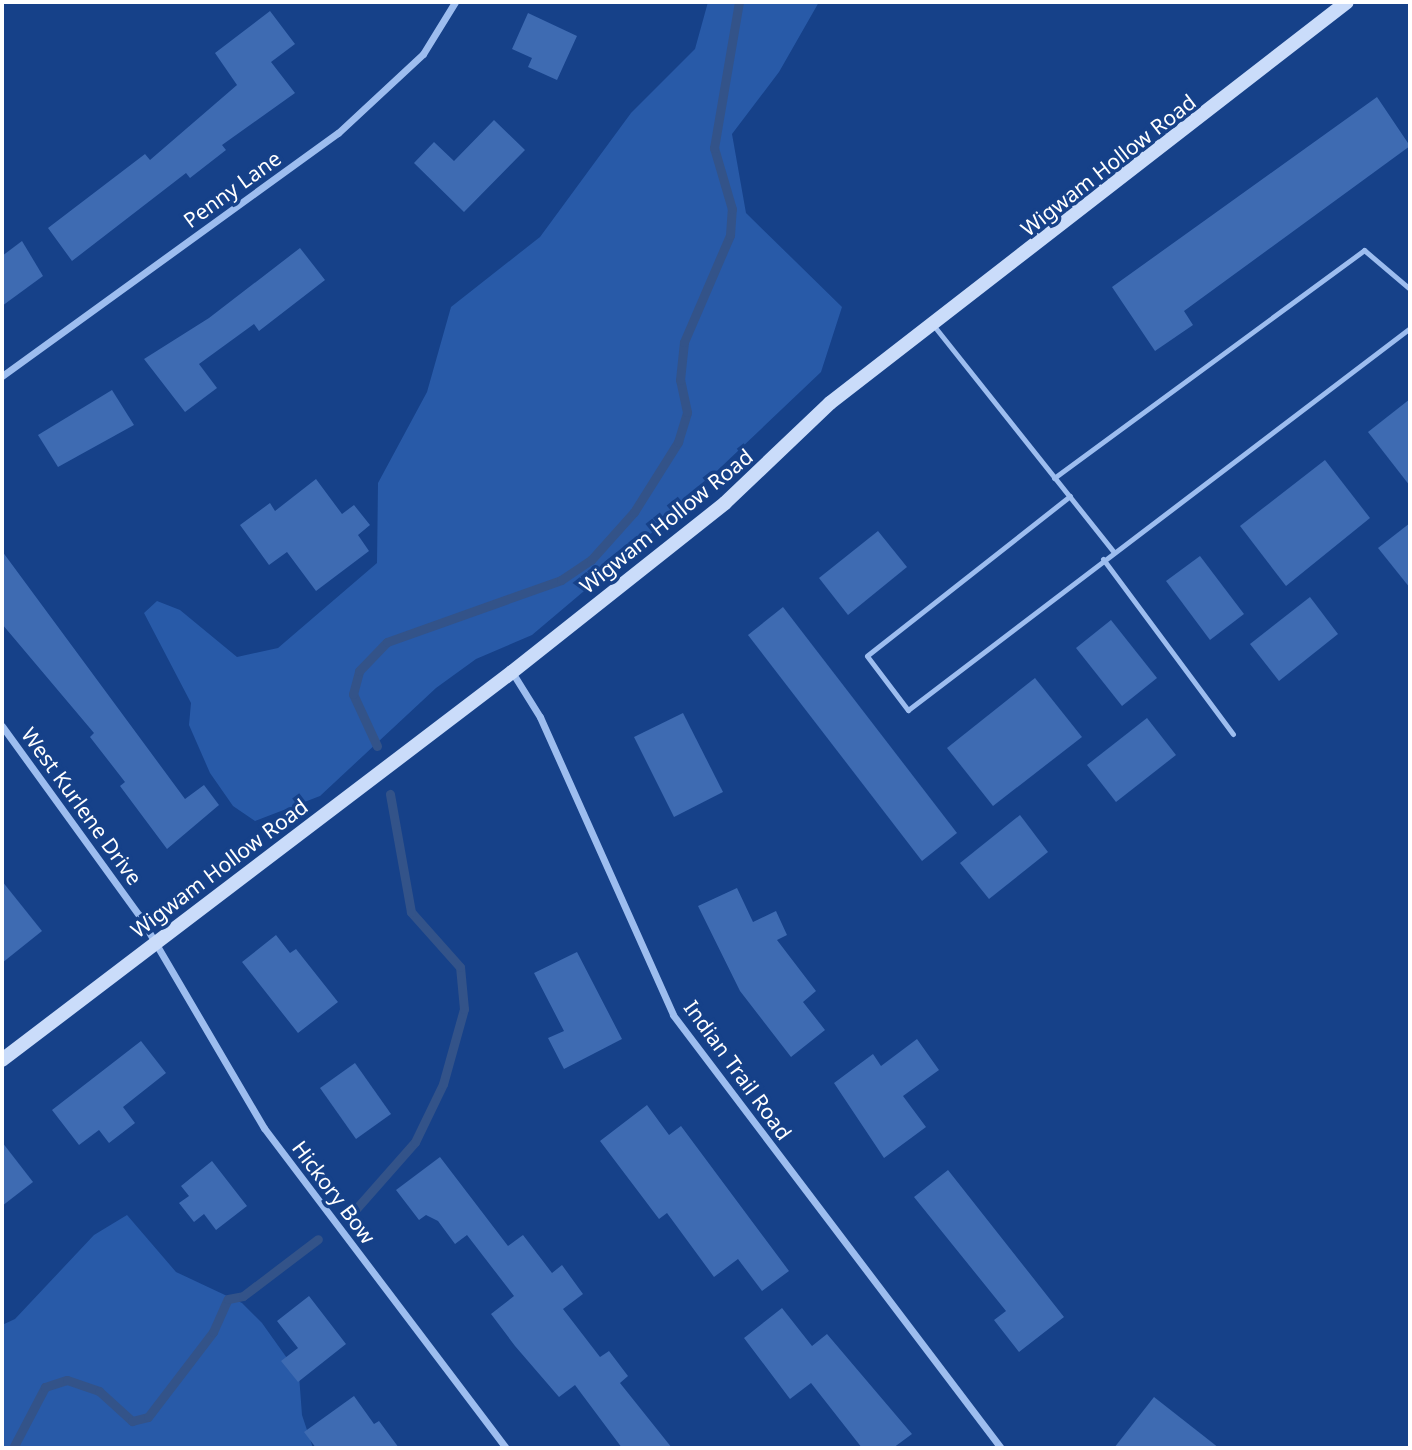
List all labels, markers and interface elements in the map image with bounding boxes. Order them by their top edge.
street label: Wigwam Hollow Road [1016,89,1200,241]
street label: Penny Lane [178,145,286,233]
street label: Wigwam Hollow Road [575,444,757,598]
street label: West Kurlene Drive [17,722,147,890]
street label: Wigwam Hollow Road [126,793,312,943]
street label: Indian Trail Road [679,995,797,1145]
street label: Hickory Bow [287,1136,381,1248]

